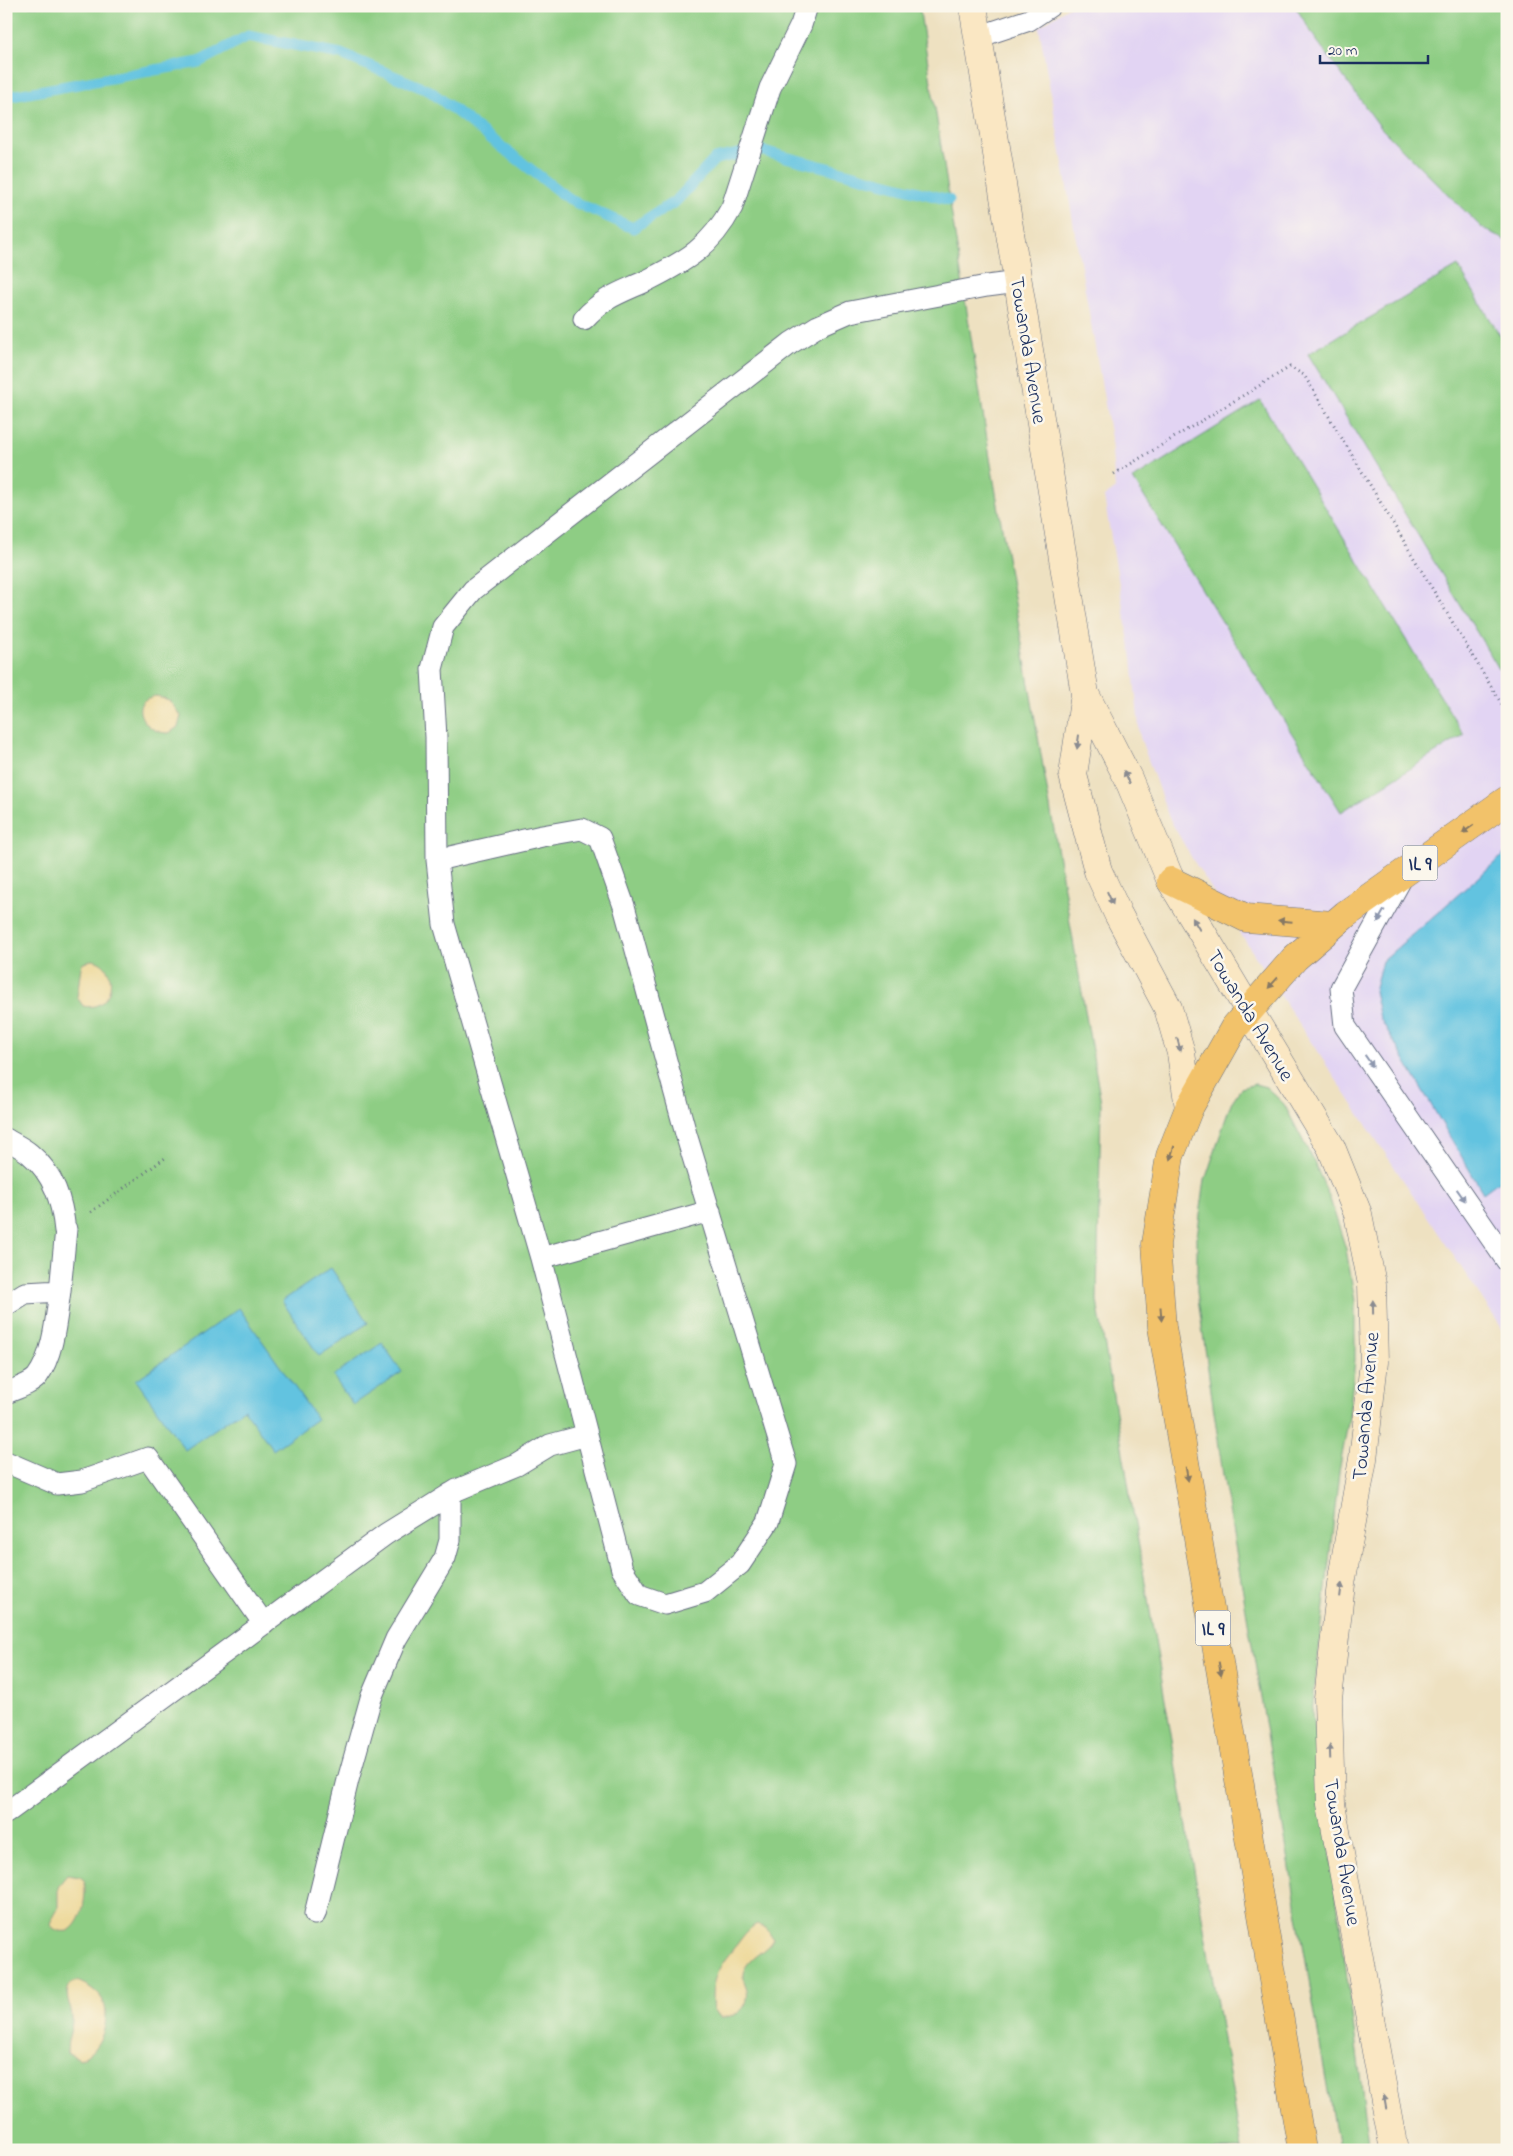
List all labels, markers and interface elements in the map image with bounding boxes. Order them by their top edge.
scale bar [1320,32,1428,64]
text: 20 m [1328,40,1358,62]
street label: Towanda Avenue [1001,274,1054,427]
one-way arrow [1073,734,1081,750]
one-way arrow [1122,770,1130,784]
one-way arrow [1462,823,1475,834]
road number: IL 9 [1402,846,1438,880]
one-way arrow [1107,891,1115,905]
one-way arrow [1377,909,1385,924]
one-way arrow [1276,917,1292,925]
one-way arrow [1191,918,1200,931]
street label: Towanda Avenue [1198,945,1301,1088]
one-way arrow [1267,976,1279,988]
one-way arrow [1175,1037,1183,1053]
one-way arrow [1364,1054,1373,1068]
one-way arrow [1167,1146,1175,1161]
one-way arrow [1456,1188,1466,1201]
one-way arrow [1369,1299,1377,1315]
one-way arrow [1157,1306,1165,1322]
street label: Towanda Avenue [1346,1330,1388,1482]
one-way arrow [1184,1467,1192,1483]
one-way arrow [1337,1582,1345,1598]
road number: IL 9 [1196,1610,1230,1646]
one-way arrow [1217,1661,1225,1677]
one-way arrow [1325,1743,1333,1759]
street label: Towanda Avenue [1315,1776,1368,1929]
one-way arrow [1381,2093,1389,2109]

